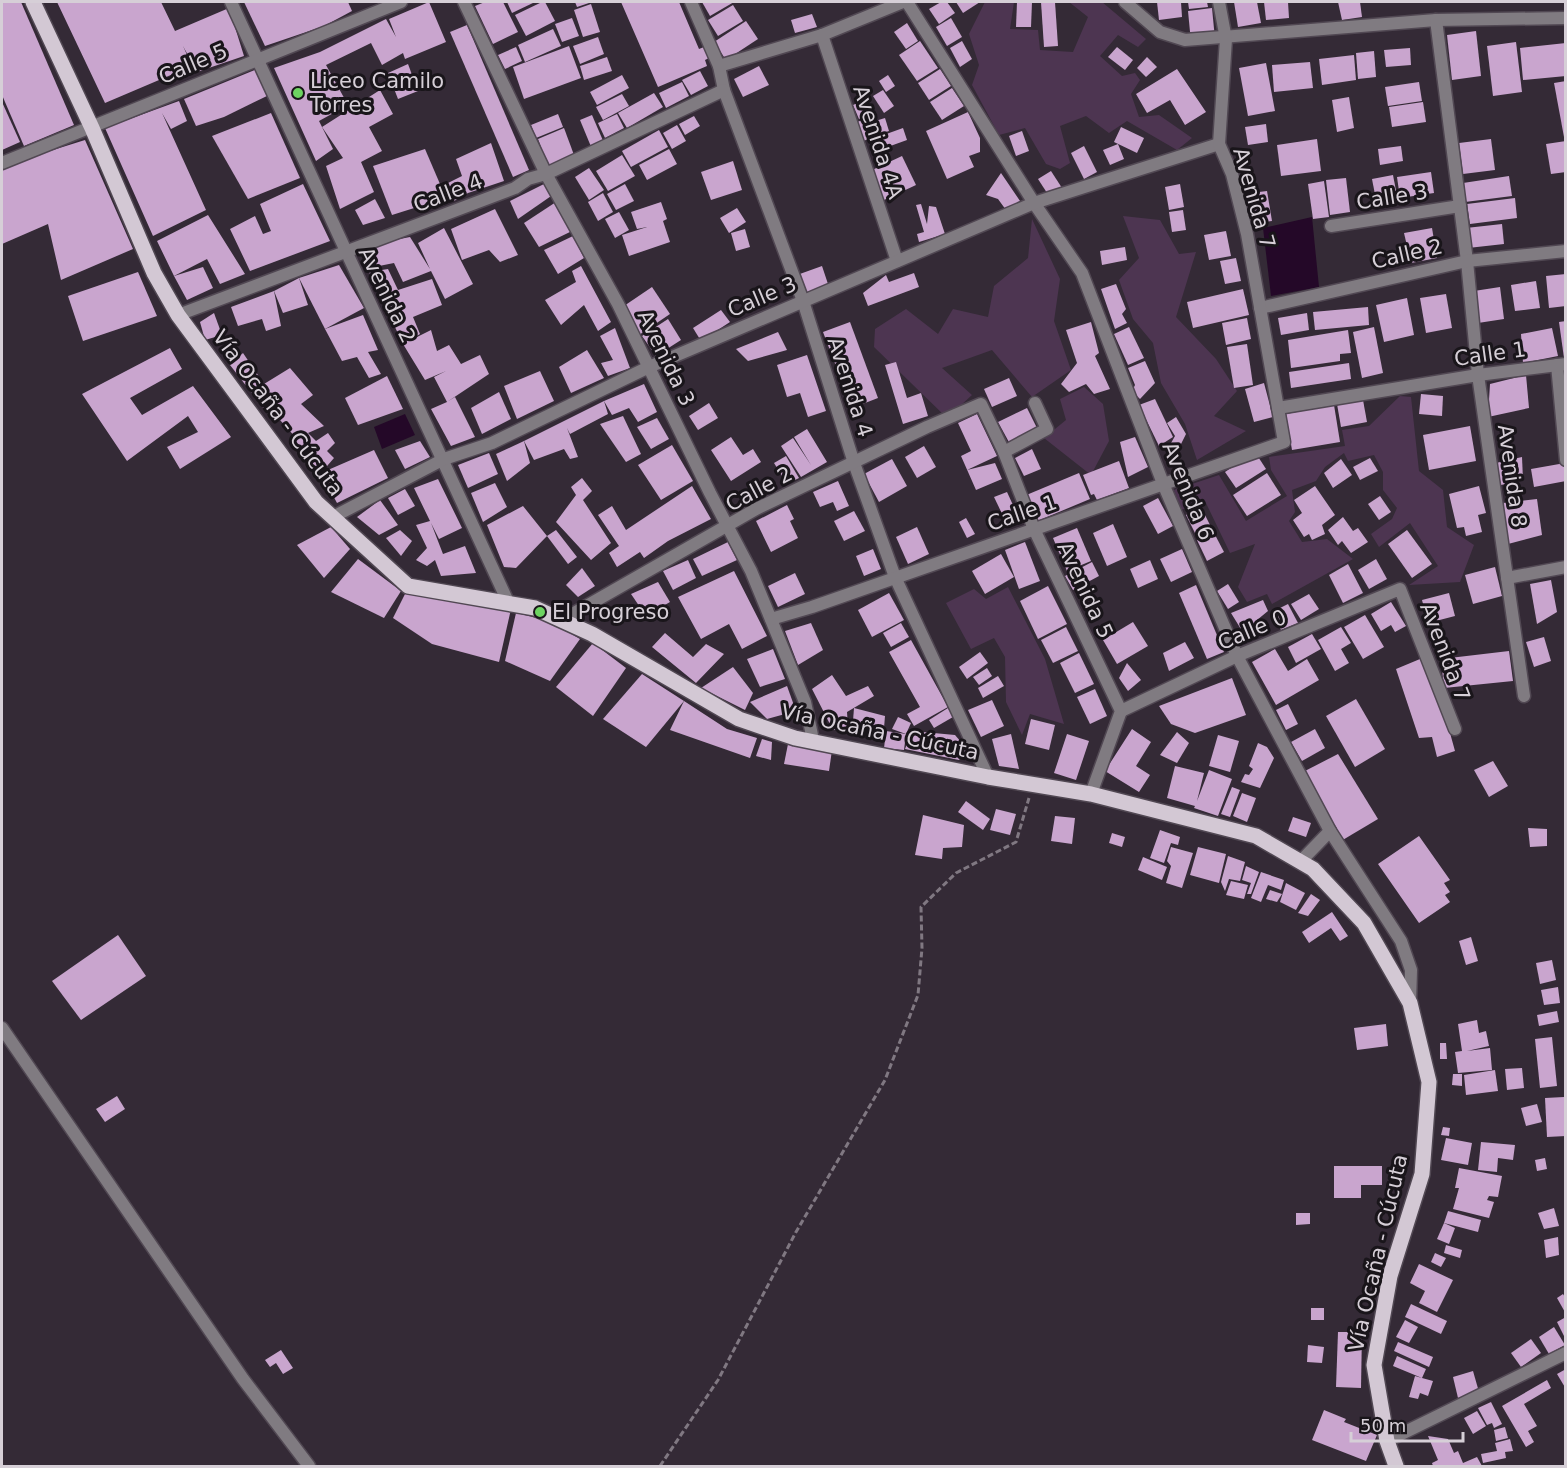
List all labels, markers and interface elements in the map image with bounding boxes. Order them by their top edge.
street label: Calle 5 [155,39,231,89]
place label: Liceo Camilo Torres [309,69,444,117]
street label: Avenida 4A [848,82,908,203]
marker: Liceo Camilo Torres [291,86,305,100]
street label: Avenida 7 [1228,145,1280,251]
street label: Calle 4 [410,169,486,217]
street label: Calle 3 [1354,180,1430,214]
street label: Calle 2 [1369,234,1445,274]
street label: Avenida 2 [353,243,421,347]
street label: Calle 3 [724,272,800,322]
street label: Avenida 3 [632,306,700,410]
street label: Vía Ocaña - Cúcuta [208,325,348,501]
street label: Avenida 4 [823,334,877,440]
street label: Calle 1 [1453,337,1527,371]
street label: Avenida 8 [1493,423,1531,529]
street label: Avenida 6 [1157,438,1219,544]
street label: Calle 2 [722,461,796,517]
street label: Calle 1 [984,490,1060,536]
street label: Avenida 5 [1052,538,1118,642]
street label: Avenida 7 [1415,599,1475,705]
place label: El Progreso [552,600,669,624]
marker: El Progreso [533,605,547,619]
street label: Calle 0 [1214,605,1290,655]
street label: Vía Ocaña - Cúcuta [779,699,981,765]
street label: Vía Ocaña - Cúcuta [1344,1152,1412,1354]
scale bar [1351,1405,1464,1443]
text: 50 m [1360,1415,1406,1436]

